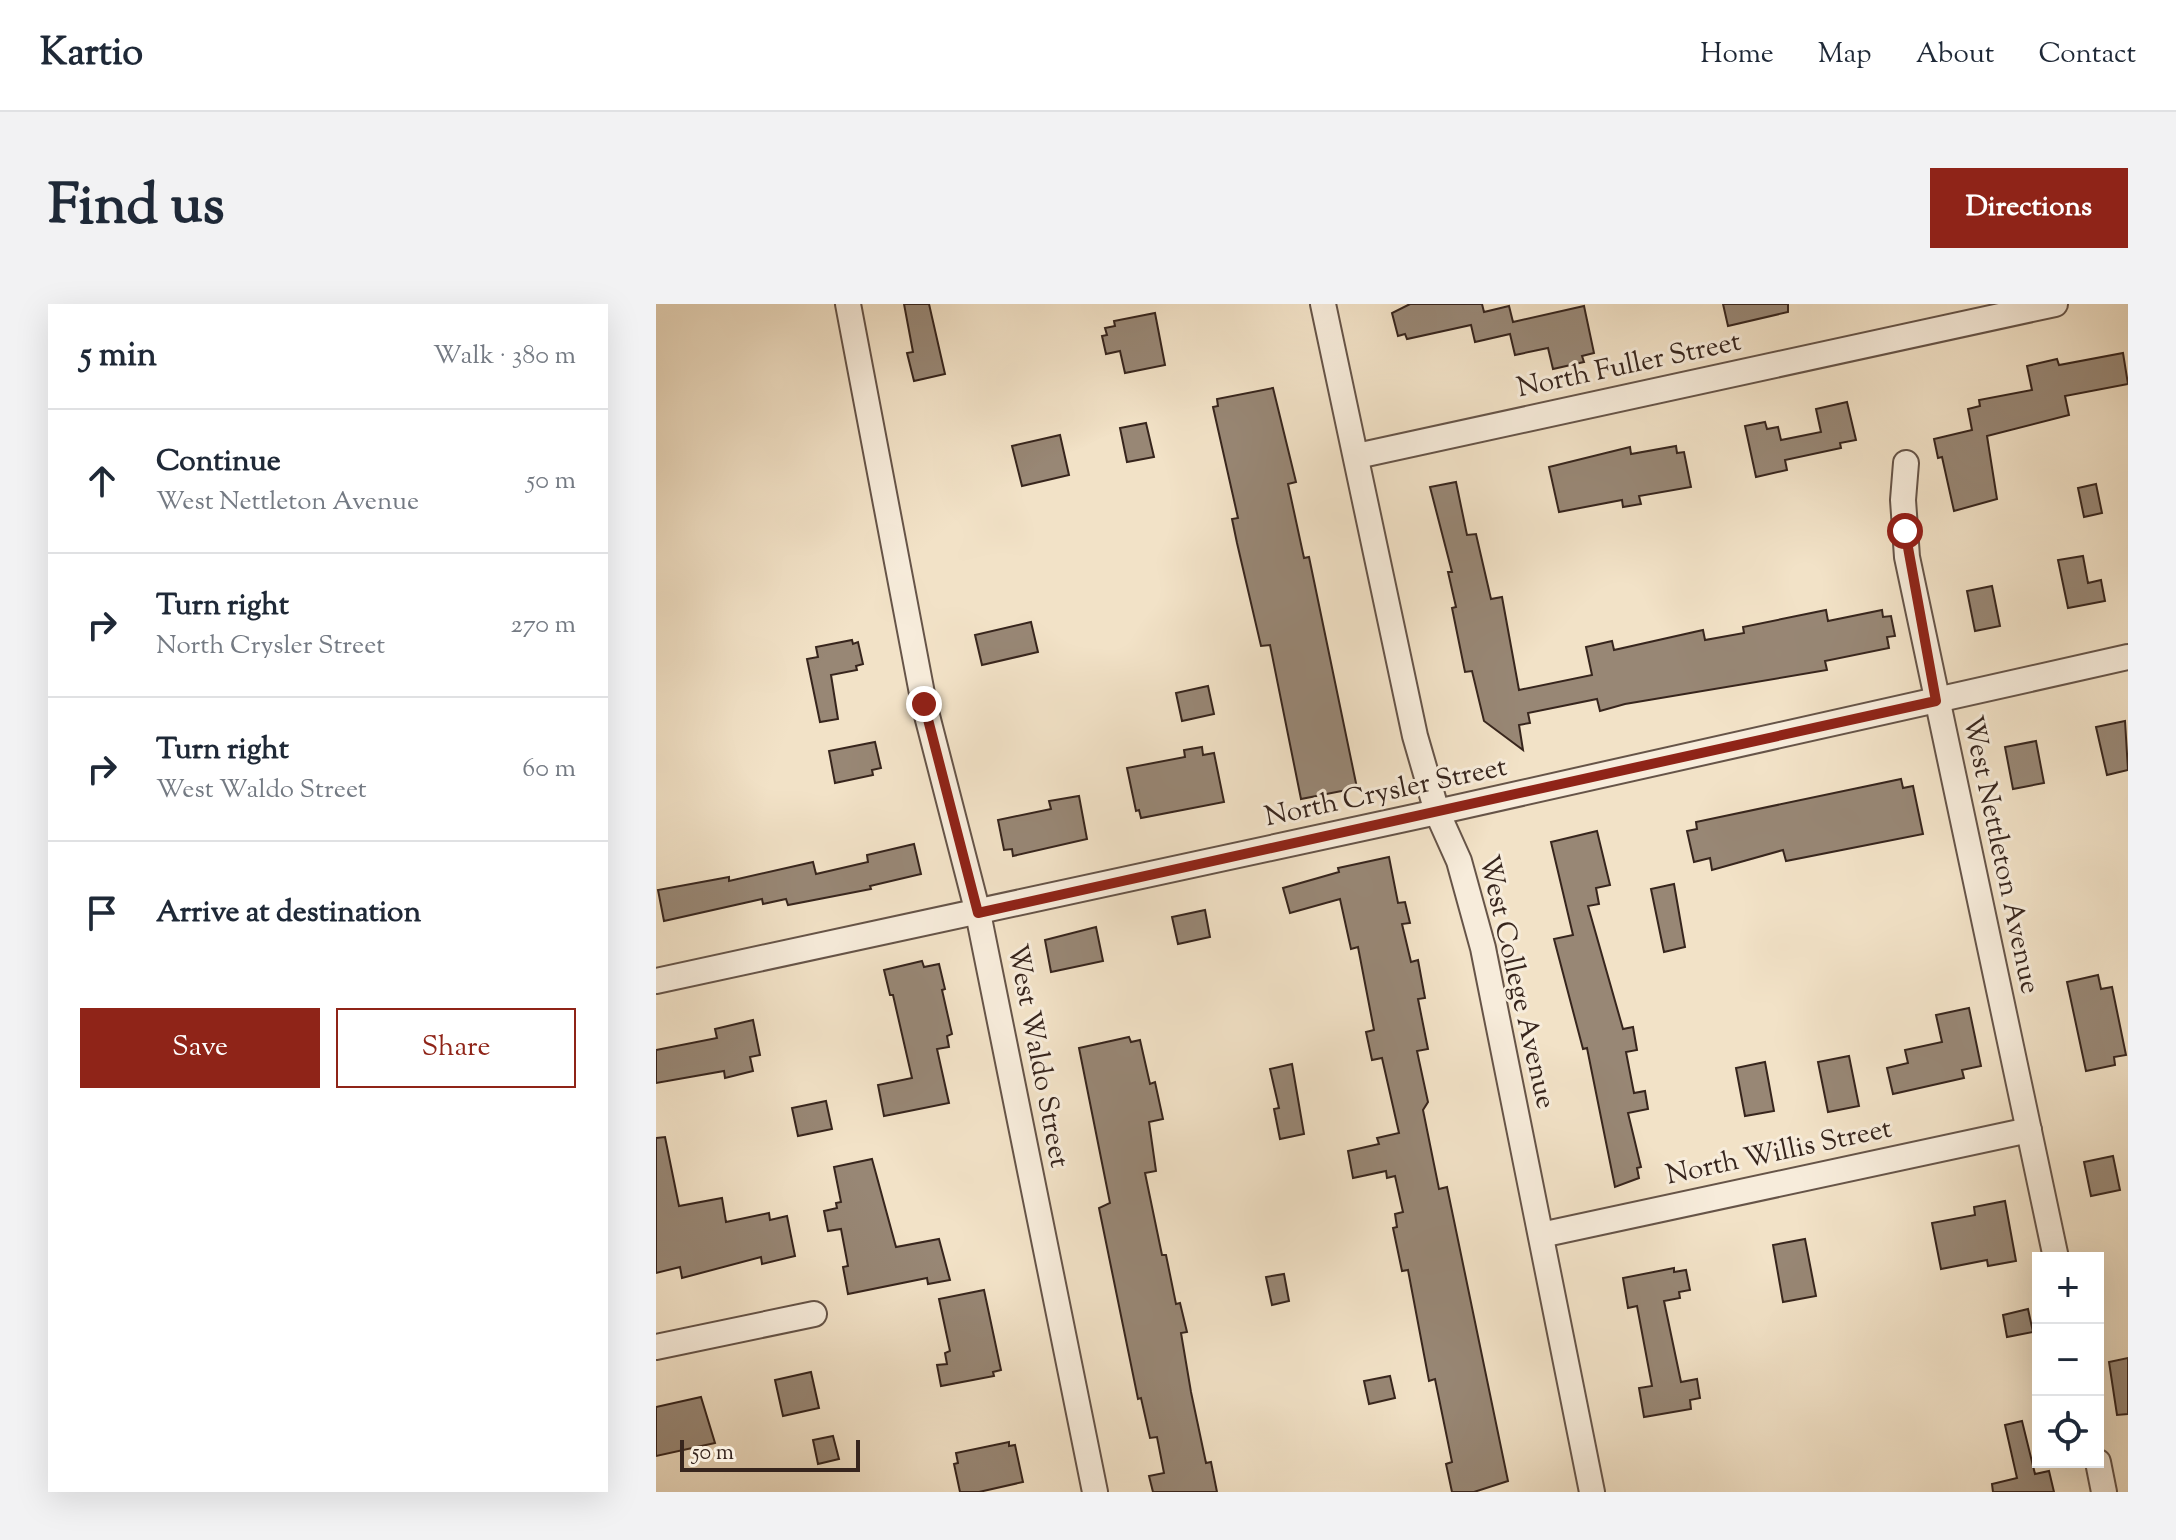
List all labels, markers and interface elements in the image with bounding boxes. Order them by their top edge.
text: Kartio [40,28,143,82]
text: Home [1700,35,1774,75]
text: Map [1818,35,1872,75]
text: About [1916,35,1994,75]
text: Contact [2038,35,2136,75]
text: Find us [48,168,224,249]
button: Directions [1930,168,2128,248]
street label: North Fuller Street [1513,323,1745,409]
text: 5 min [80,332,157,381]
text: Walk · 380 m [433,338,576,375]
text: Continue [156,441,281,484]
icon: ahead [80,459,124,503]
text: 50 m [526,463,576,500]
text: West Nettleton Avenue [156,484,419,521]
route start [1887,513,1923,549]
text: Turn right [156,585,289,628]
icon: right [80,603,124,647]
text: 270 m [511,607,576,644]
text: North Crysler Street [156,628,385,665]
route end [906,686,942,722]
street label: West Nettleton Avenue [1951,712,2049,998]
text: Turn right [156,729,289,772]
icon: right [80,747,124,791]
street label: North Crysler Street [1261,748,1511,838]
text: 60 m [522,751,576,788]
text: West Waldo Street [156,772,367,809]
street label: West College Avenue [1467,851,1565,1113]
icon: arrive [80,891,124,935]
text: Arrive at destination [156,892,421,935]
street label: West Waldo Street [996,941,1078,1172]
button: Save [80,1008,320,1088]
button: Share [336,1008,576,1088]
street label: North Willis Street [1662,1109,1896,1196]
map controls [2032,1252,2104,1468]
button: + [2032,1252,2104,1324]
button: − [2032,1324,2104,1396]
button: locate [2032,1396,2104,1468]
scale bar [680,1436,860,1472]
text: 50 m [692,1438,734,1470]

